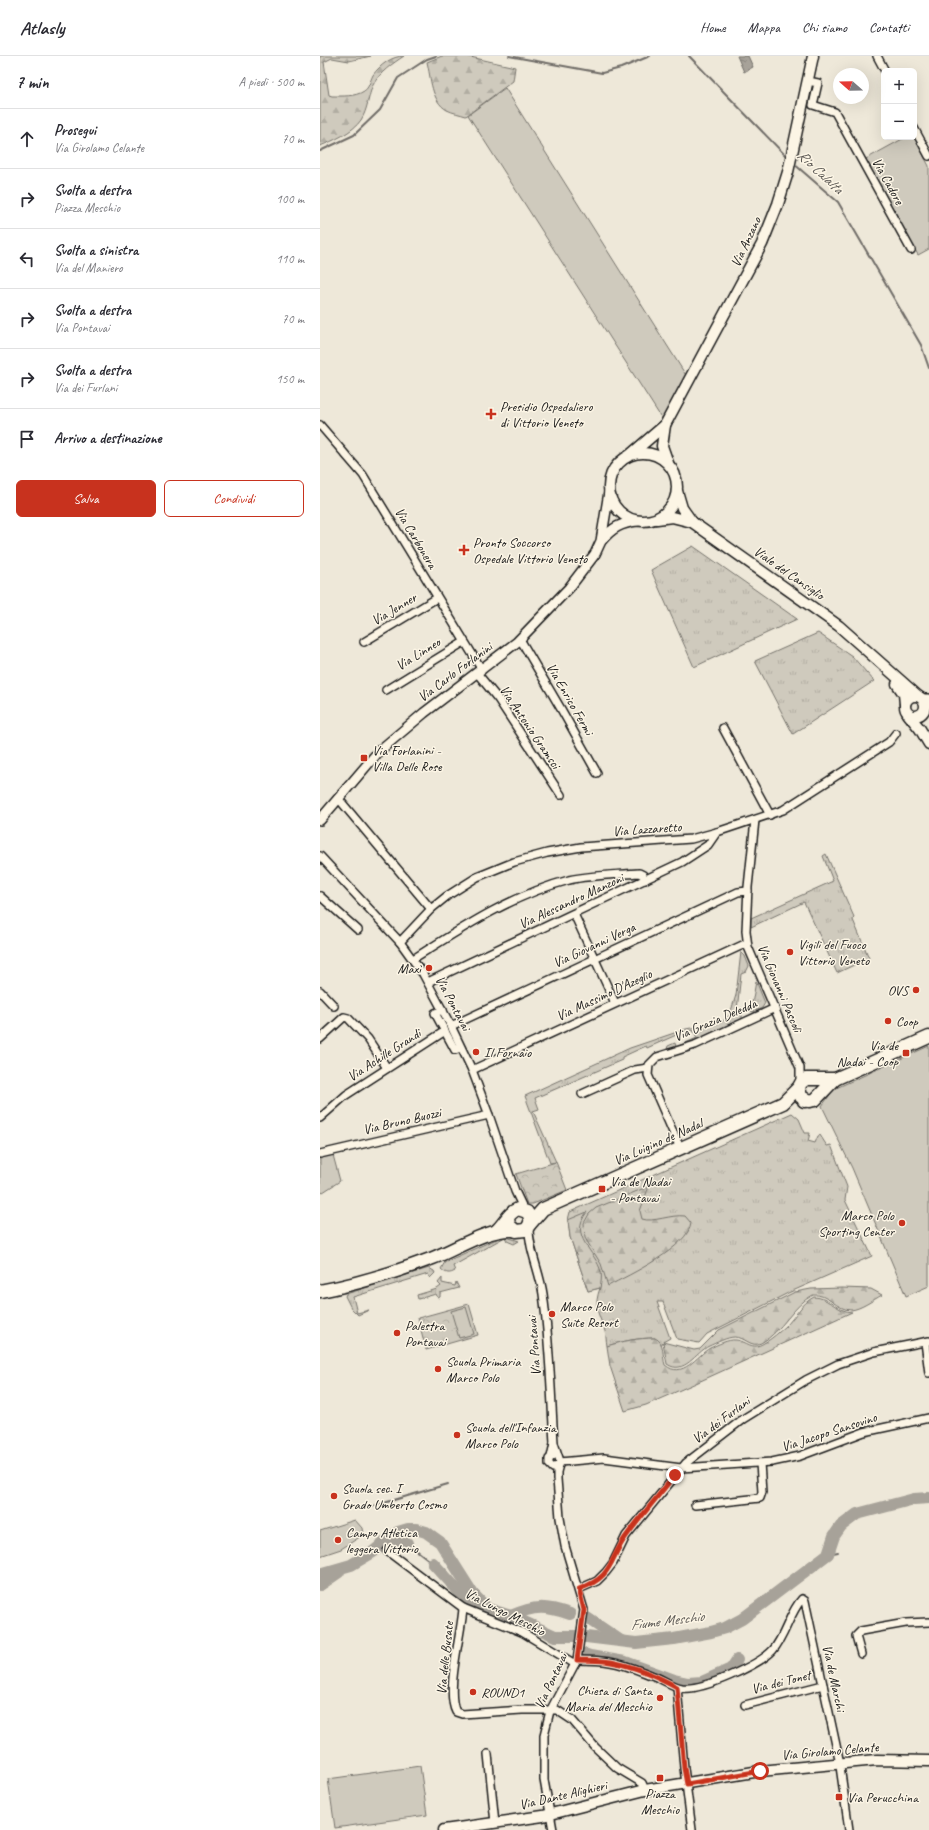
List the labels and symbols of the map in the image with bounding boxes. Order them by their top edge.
north arrow [833,68,869,104]
water label: Rio Calalta [793,146,848,199]
street label: Via Cadore [868,155,908,209]
street label: Via Anzano [727,213,765,270]
place label: Presidio Ospedaliero di Vittorio Veneto [500,398,593,431]
marker: Presidio Ospedaliero di Vittorio Veneto [485,408,497,420]
street label: Via Carbonera [391,504,442,573]
place label: Pronto Soccorso Ospedale Vittorio Veneto [473,534,588,567]
street label: Viale del Cansiglio [751,543,829,605]
marker: Pronto Soccorso Ospedale Vittorio Veneto [458,544,470,556]
street label: Via Jenner [368,588,420,629]
street label: Via Linneo [393,633,445,674]
street label: Via Carlo Forlanini [414,637,498,706]
street label: Via Enrico Fermi [543,660,599,740]
street label: Via Antonio Gramsci [496,682,566,774]
place label: Via Forlanini - Villa Delle Rose [372,742,443,775]
marker: Via Forlanini - Villa Delle Rose [359,753,369,763]
street label: Via Lazzaretto [612,818,683,840]
street label: Via Alessandro Manzoni [516,868,628,933]
street label: Via Giovanni Verga [550,918,639,971]
place label: Vigili del Fuoco Vittorio Veneto [798,936,870,969]
street label: Via Giovanni Pascoli [754,942,807,1037]
marker: Vigili del Fuoco Vittorio Veneto [785,947,795,957]
place label: Maxì [397,960,422,977]
marker: Maxì [424,963,434,973]
street label: Via Massimo D'Azeglio [553,965,655,1025]
street label: Via Pontavai [431,973,476,1035]
place label: OVS [888,982,910,999]
marker: OVS [911,985,921,995]
street label: Via Grazia Deledda [671,994,760,1045]
place label: Coop [896,1013,918,1030]
marker: Coop [883,1016,893,1026]
street label: Via Achille Grandi [344,1024,426,1085]
place label: Via de Nadai - Coop [837,1037,899,1070]
place label: Il Fornaio [484,1044,532,1061]
marker: Il Fornaio [471,1047,481,1057]
marker: Via de Nadai - Coop [901,1048,911,1058]
street label: Via Bruno Buozzi [361,1103,445,1138]
street label: Via Luigino de Nadal [611,1114,707,1169]
place label: Via de Nadai - Pontavai [610,1173,673,1206]
marker: Via de Nadai - Pontavai [597,1184,607,1194]
place label: Marco Polo Sporting Center [818,1207,895,1240]
marker: Marco Polo Sporting Center [897,1218,907,1228]
place label: Marco Polo Suite Resort [560,1298,619,1331]
marker: Marco Polo Suite Resort [547,1309,557,1319]
street label: Via Pontavai [523,1313,545,1376]
place label: Palestra Pontavai [405,1317,448,1350]
marker: Palestra Pontavai [392,1328,402,1338]
place label: Scuola Primaria Marco Polo [446,1353,521,1386]
marker: Scuola Primaria Marco Polo [433,1364,443,1374]
street label: Via dei Furlani [689,1391,755,1447]
street label: Via Jacopo Sansovino [779,1408,880,1455]
place label: Scuola dell'Infanzia Marco Polo [465,1419,557,1452]
marker: Scuola dell'Infanzia Marco Polo [452,1430,462,1440]
route end [666,1466,684,1484]
place label: Scuola sec. I Grado Umberto Cosmo [342,1480,448,1513]
marker: Scuola sec. I Grado Umberto Cosmo [329,1491,339,1501]
place label: Campo Atletica leggera Vittorio [346,1524,419,1557]
marker: Campo Atletica leggera Vittorio [333,1535,343,1545]
street label: Via Lungo Meschio [462,1585,549,1640]
water label: Fiume Meschio [629,1607,706,1635]
street label: Via delle Busate [433,1619,457,1695]
street label: Via de Marchi [819,1643,850,1715]
street label: Via Pontavai [531,1648,572,1712]
street label: Via dei Tonet [750,1666,815,1698]
place label: Chiesa di Santa Maria del Meschio [565,1682,653,1715]
place label: ROUND1 [481,1684,525,1701]
marker: ROUND1 [468,1687,478,1697]
marker: Chiesa di Santa Maria del Meschio [655,1693,665,1703]
street label: Via Girolamo Celante [781,1738,880,1764]
route start [751,1762,769,1780]
marker: Piazza Meschio [655,1773,665,1783]
street label: Via Dante Alighieri [518,1776,611,1813]
place label: Piazza Meschio [641,1785,680,1818]
place label: Via Perucchina [847,1789,919,1806]
marker: Via Perucchina [834,1792,844,1802]

